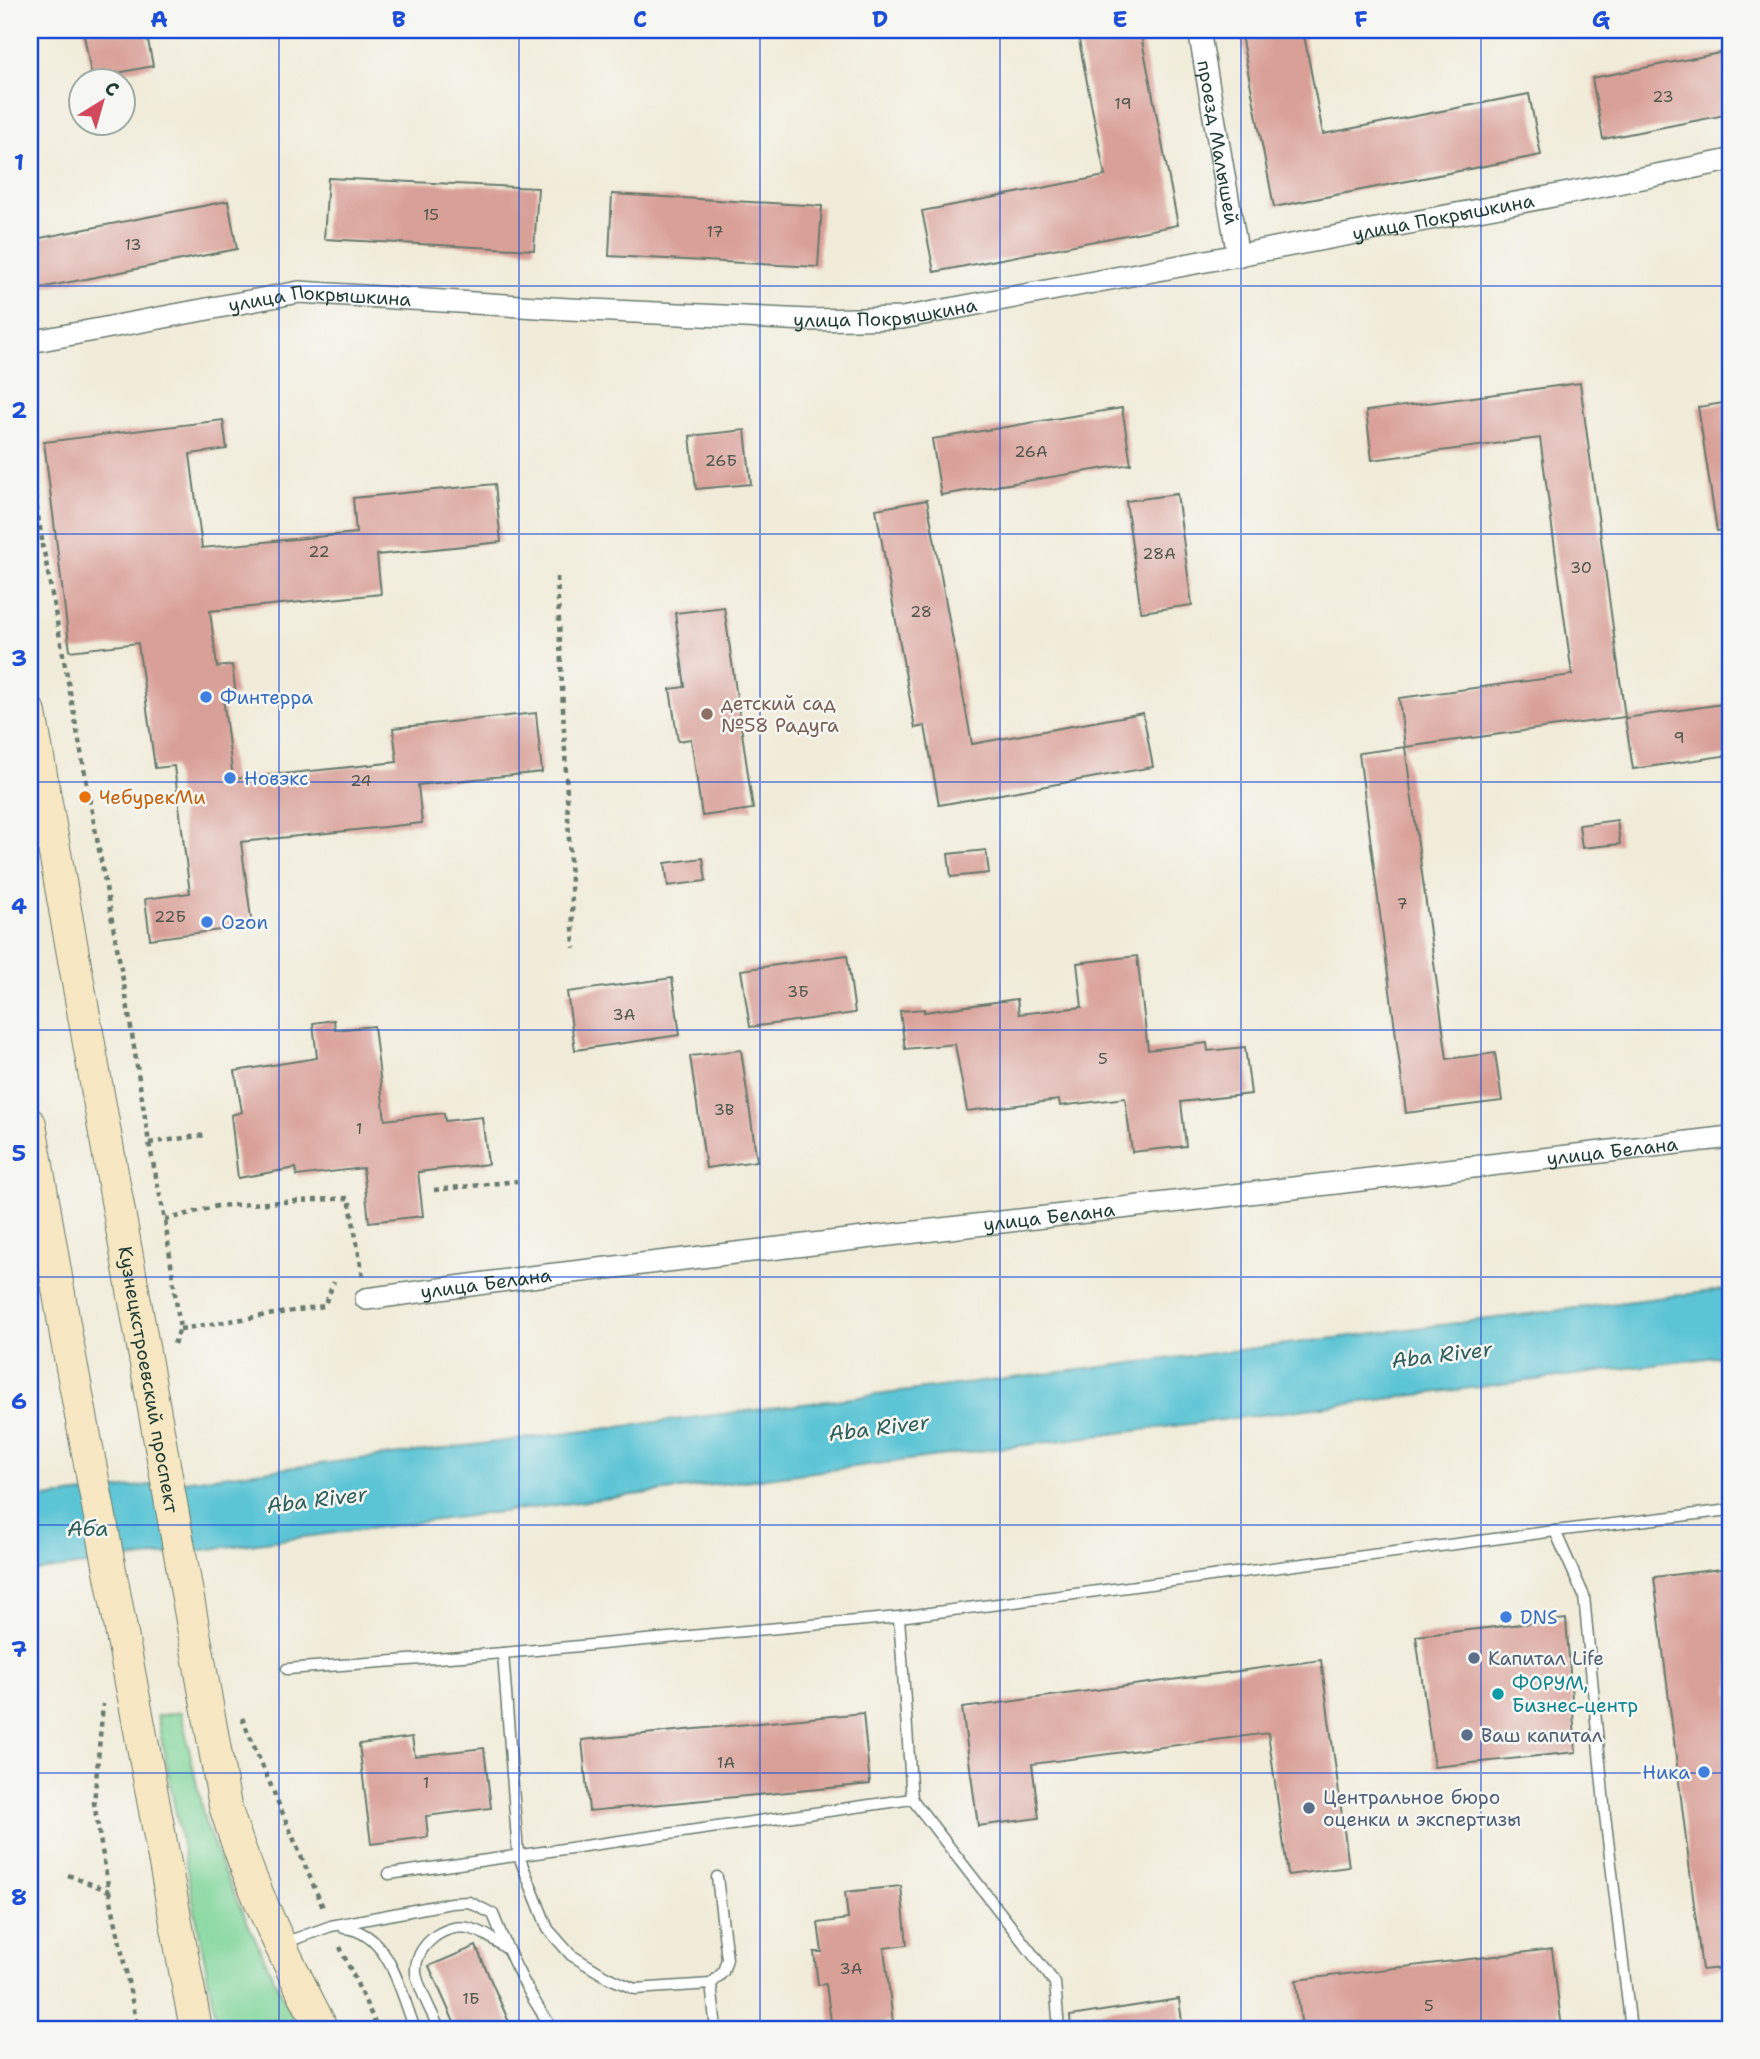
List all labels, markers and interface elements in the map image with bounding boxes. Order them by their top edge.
text: A [150,4,168,34]
text: B [392,4,406,34]
text: C [633,4,647,34]
text: D [872,4,888,34]
text: E [1112,4,1128,34]
text: F [1354,4,1368,34]
text: G [1592,4,1611,34]
street label: проезд Малышей [1191,58,1244,226]
north arrow [66,66,136,136]
text: С [100,75,124,102]
house number: 23 [1652,86,1674,107]
house number: 19 [1114,93,1132,114]
text: 1 [14,147,24,177]
street label: улица Покрышкина [1350,188,1536,246]
house number: 15 [423,204,439,225]
house number: 17 [706,221,724,242]
house number: 13 [124,234,142,255]
street label: улица Покрышкина [226,279,412,318]
street label: улица Покрышкина [793,292,979,333]
text: 2 [11,395,27,425]
house number: 26А [1014,441,1048,462]
house number: 26Б [705,450,737,471]
house number: 22 [308,541,330,562]
house number: 28А [1142,543,1176,564]
house number: 30 [1570,557,1592,578]
house number: 28 [910,601,932,622]
text: 3 [11,643,27,673]
place label: Финтерра [220,685,313,710]
marker: Финтерра [198,689,214,705]
place label: детский сад №58 Радуга [721,691,839,738]
marker: детский сад №58 Радуга [699,706,715,722]
house number: 9 [1673,727,1685,748]
place label: Новэкс [244,766,309,791]
marker: Новэкс [222,770,238,786]
house number: 24 [350,770,372,791]
place label: ЧебурекМи [99,785,206,810]
marker: ЧебурекМи [77,789,93,805]
text: 4 [11,891,27,921]
house number: 7 [1396,893,1408,914]
house number: 22Б [154,906,186,927]
place label: Ozon [221,910,268,935]
marker: Ozon [199,914,215,930]
house number: 3Б [787,981,809,1002]
house number: 3А [613,1004,635,1025]
house number: 5 [1098,1048,1108,1069]
house number: 3В [714,1099,734,1120]
house number: 1 [356,1118,362,1139]
street label: улица Белана [1545,1131,1679,1171]
text: 5 [12,1138,26,1168]
street label: улица Белана [982,1197,1116,1237]
street label: Кузнецкстроевский проспект [112,1244,185,1515]
street label: улица Белана [419,1263,553,1305]
water label: Aba River [1390,1335,1495,1375]
text: 6 [11,1386,27,1416]
water label: Aba River [827,1408,932,1448]
water label: Aba River [265,1480,370,1520]
water label: Аба [67,1515,109,1543]
place label: DNS [1520,1605,1557,1630]
marker: DNS [1498,1609,1514,1625]
text: 7 [11,1634,27,1664]
place label: Капитал Life [1488,1646,1604,1671]
marker: Капитал Life [1466,1650,1482,1666]
place label: ФОРУМ, Бизнес-центр [1512,1671,1638,1718]
marker: ФОРУМ, Бизнес-центр [1490,1686,1506,1702]
place label: Ваш капитал [1481,1723,1603,1748]
marker: Ваш капитал [1459,1727,1475,1743]
house number: 1А [717,1752,735,1773]
place label: Ника [1642,1760,1690,1785]
marker: Ника [1696,1764,1712,1780]
house number: 1 [423,1772,429,1793]
place label: Центральное бюро оценки и экспертизы [1323,1785,1521,1832]
marker: Центральное бюро оценки и экспертизы [1301,1800,1317,1816]
text: 8 [11,1882,27,1912]
house number: 3А [840,1958,862,1979]
house number: 1Б [462,1988,480,2009]
house number: 5 [1424,1995,1434,2016]

